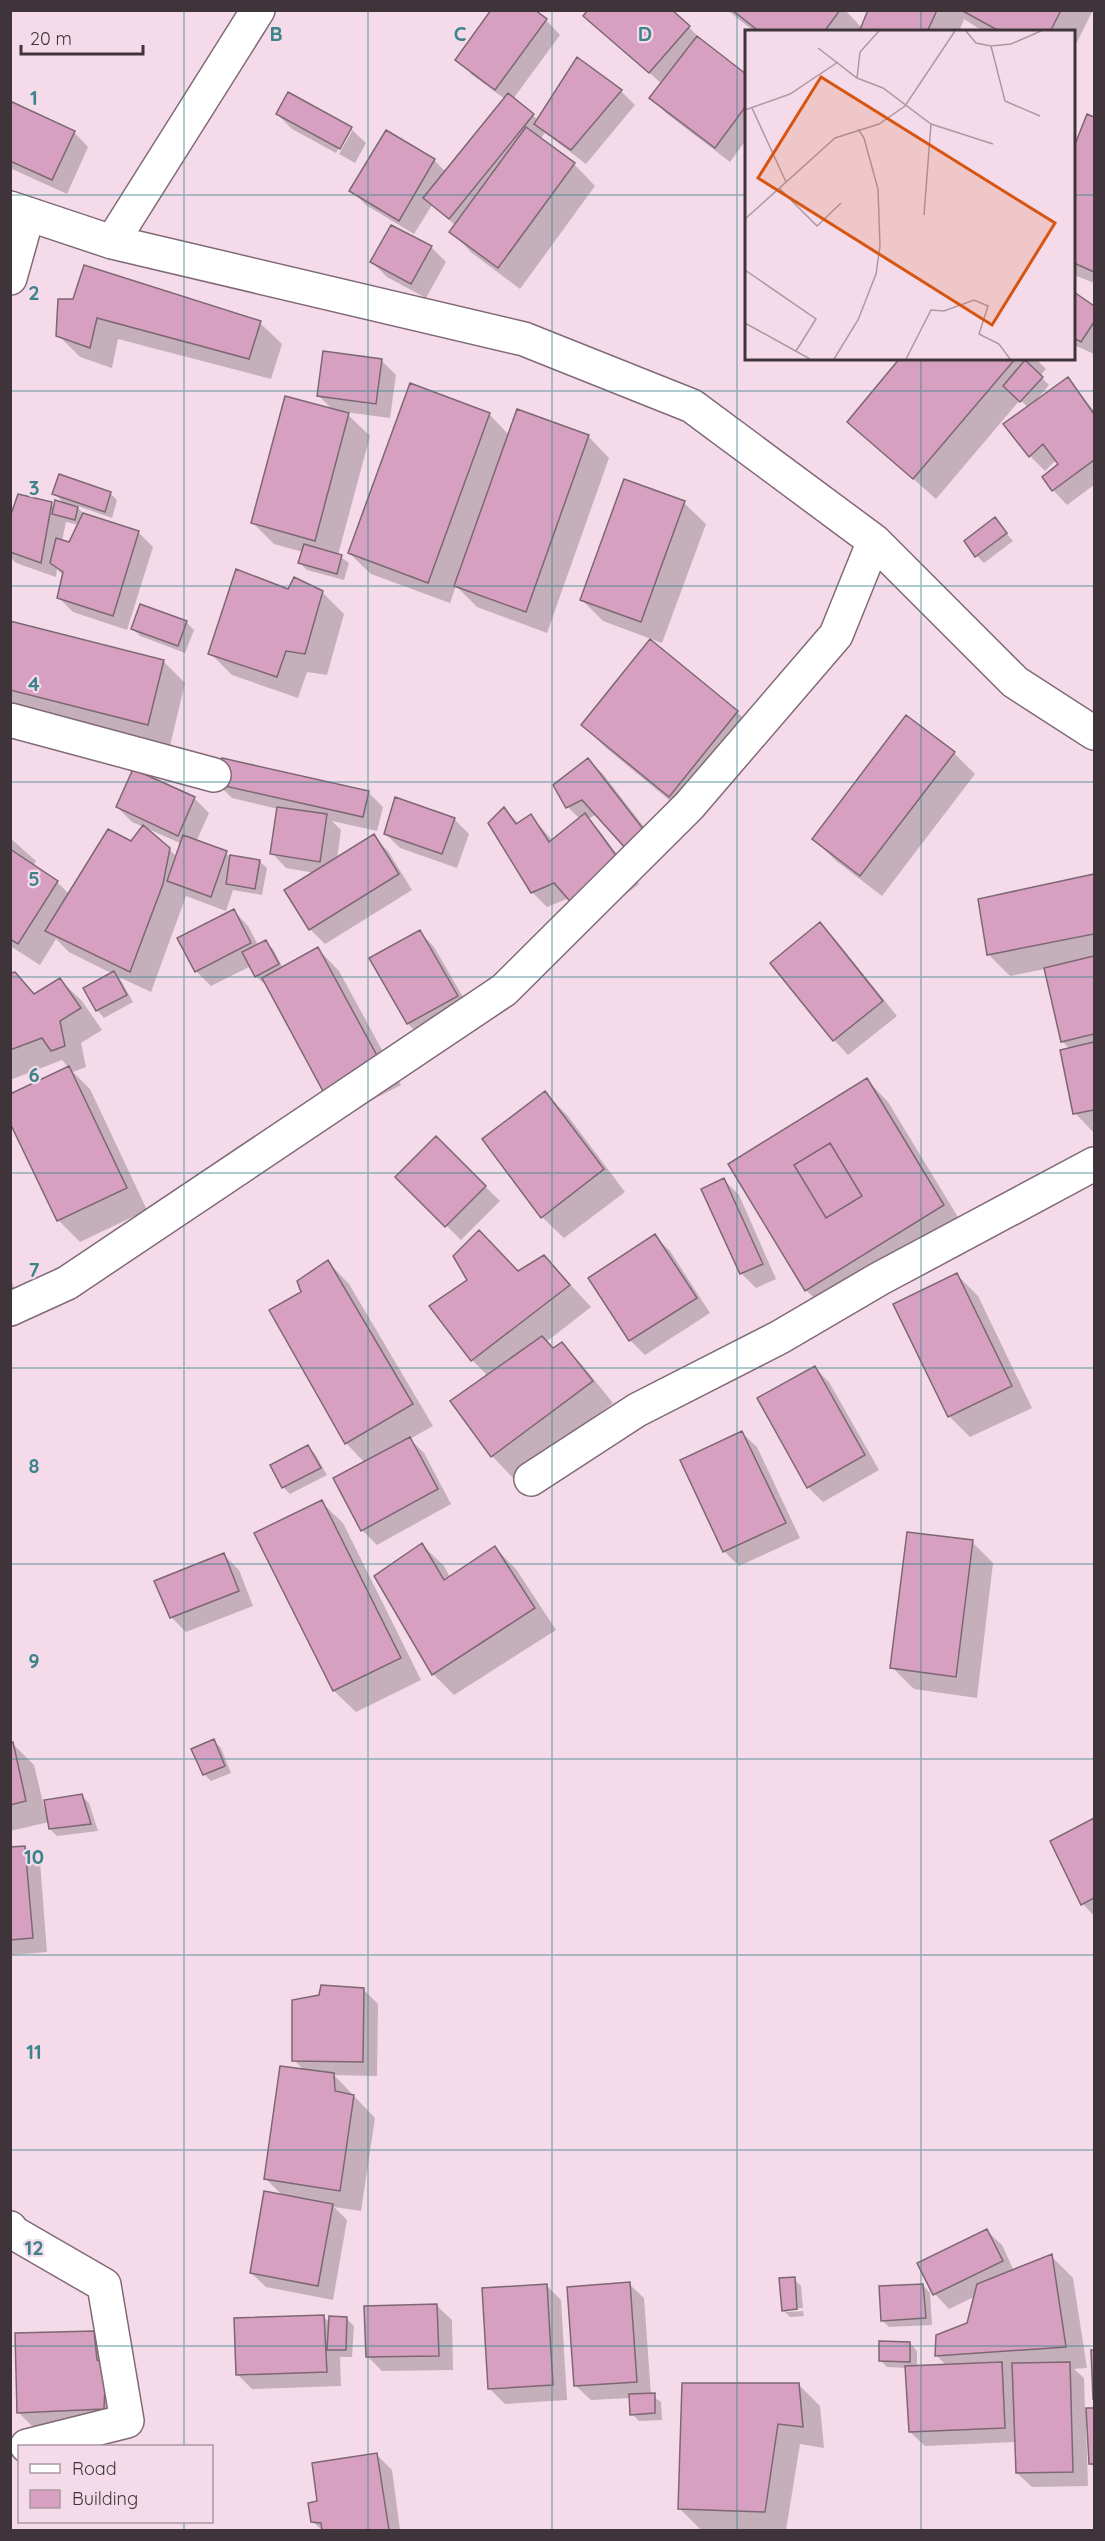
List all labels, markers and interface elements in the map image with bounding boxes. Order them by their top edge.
scale bar [21,18,142,56]
text: B [269,21,283,46]
text: C [454,21,467,46]
text: D [638,21,652,46]
text: 20 m [30,27,72,50]
inset map [745,30,1075,360]
text: 1 [30,85,38,110]
text: 2 [28,280,40,305]
text: 3 [29,475,39,500]
text: 4 [28,671,40,696]
text: 5 [28,866,40,891]
text: 6 [28,1062,40,1087]
text: 7 [29,1257,40,1282]
text: 8 [29,1453,40,1478]
text: 9 [28,1648,40,1673]
text: 10 [24,1844,44,1869]
text: 11 [26,2039,42,2064]
text: 12 [24,2235,44,2260]
legend [18,2445,213,2523]
text: Road [72,2457,117,2480]
text: Building [72,2487,138,2510]

